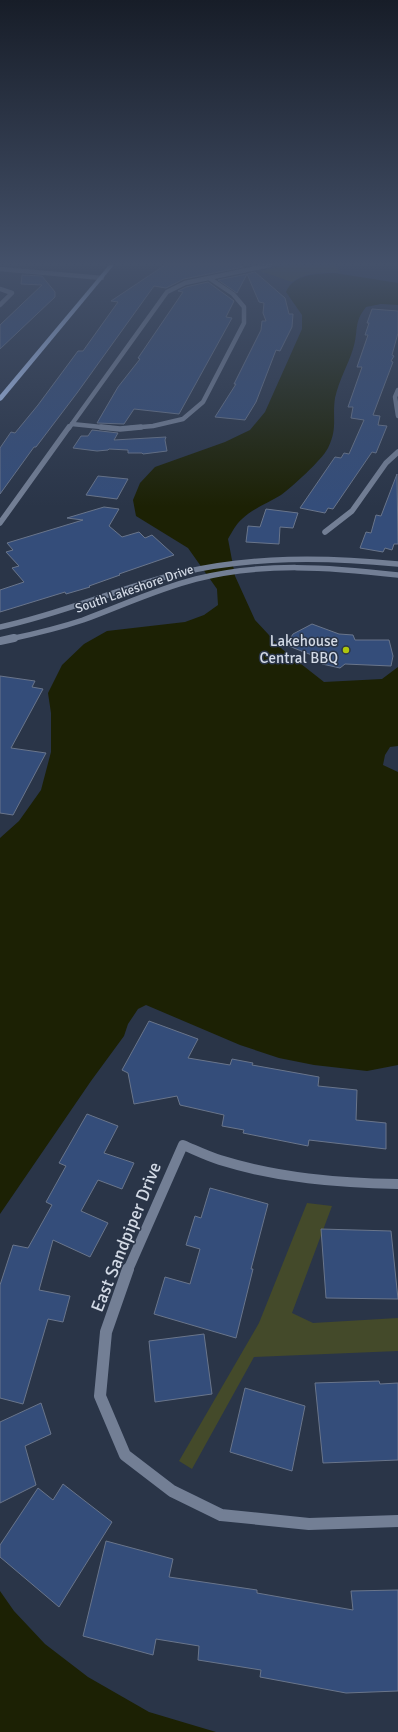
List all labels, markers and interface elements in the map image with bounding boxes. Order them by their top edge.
street label: South Lakeshore Drive [73,561,196,617]
place label: Lakehouse Central BBQ [260,632,338,667]
marker: Lakehouse Central BBQ [341,645,351,655]
street label: East Sandpiper Drive [86,1159,166,1315]

